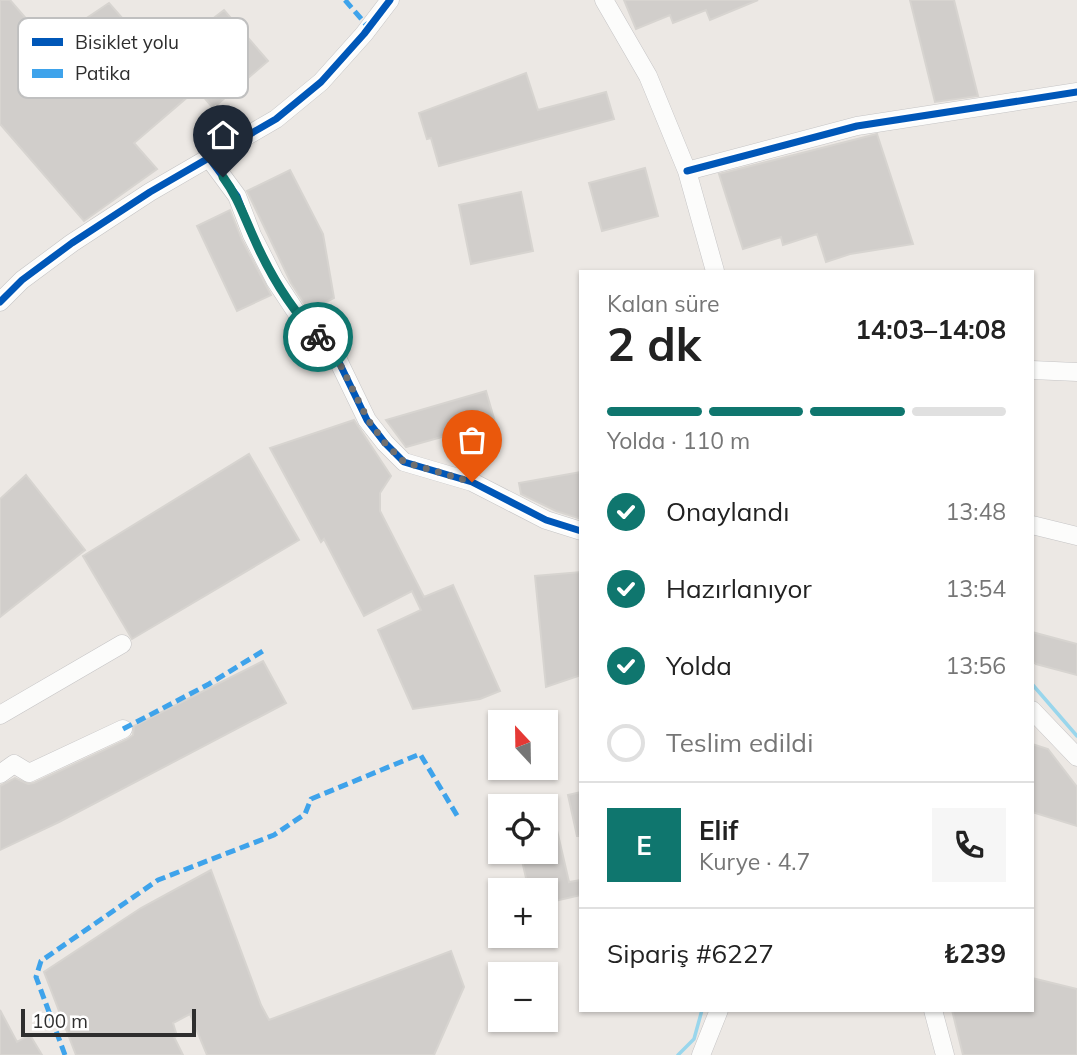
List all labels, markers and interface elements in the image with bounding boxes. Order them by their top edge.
legend [18,18,248,98]
text: Bisiklet yolu [75,30,179,54]
text: Patika [75,61,131,85]
pin [193,105,253,177]
icon: home [204,116,242,154]
text: Kalan süre [607,289,720,318]
courier [283,302,353,372]
text: 14:03–14:08 [855,313,1006,346]
text: 2 dk [607,315,701,373]
icon: bike [299,318,337,356]
pin [442,410,502,482]
icon: bag [453,421,491,459]
text: Yolda · 110 m [607,426,750,455]
icon: check [607,493,645,531]
text: Onaylandı [666,495,789,528]
text: 13:48 [946,497,1006,526]
icon: check [607,570,645,608]
text: Hazırlanıyor [666,572,812,605]
text: 13:54 [946,574,1006,603]
icon: check [607,647,645,685]
text: Yolda [666,649,732,682]
text: 13:56 [946,651,1006,680]
north arrow [488,710,558,780]
map controls [488,710,558,1032]
text: Teslim edildi [666,726,813,759]
button: locate [488,794,558,864]
button: phone [932,808,1006,882]
text: Elif [699,814,738,847]
text: E [636,829,652,862]
text: Kurye · 4.7 [699,847,810,876]
button: + [488,878,558,948]
text: Sipariş #6227 [607,937,774,970]
text: ₺239 [944,937,1006,970]
button: − [488,962,558,1032]
scale bar [21,1006,196,1038]
text: 100 m [32,1009,88,1033]

